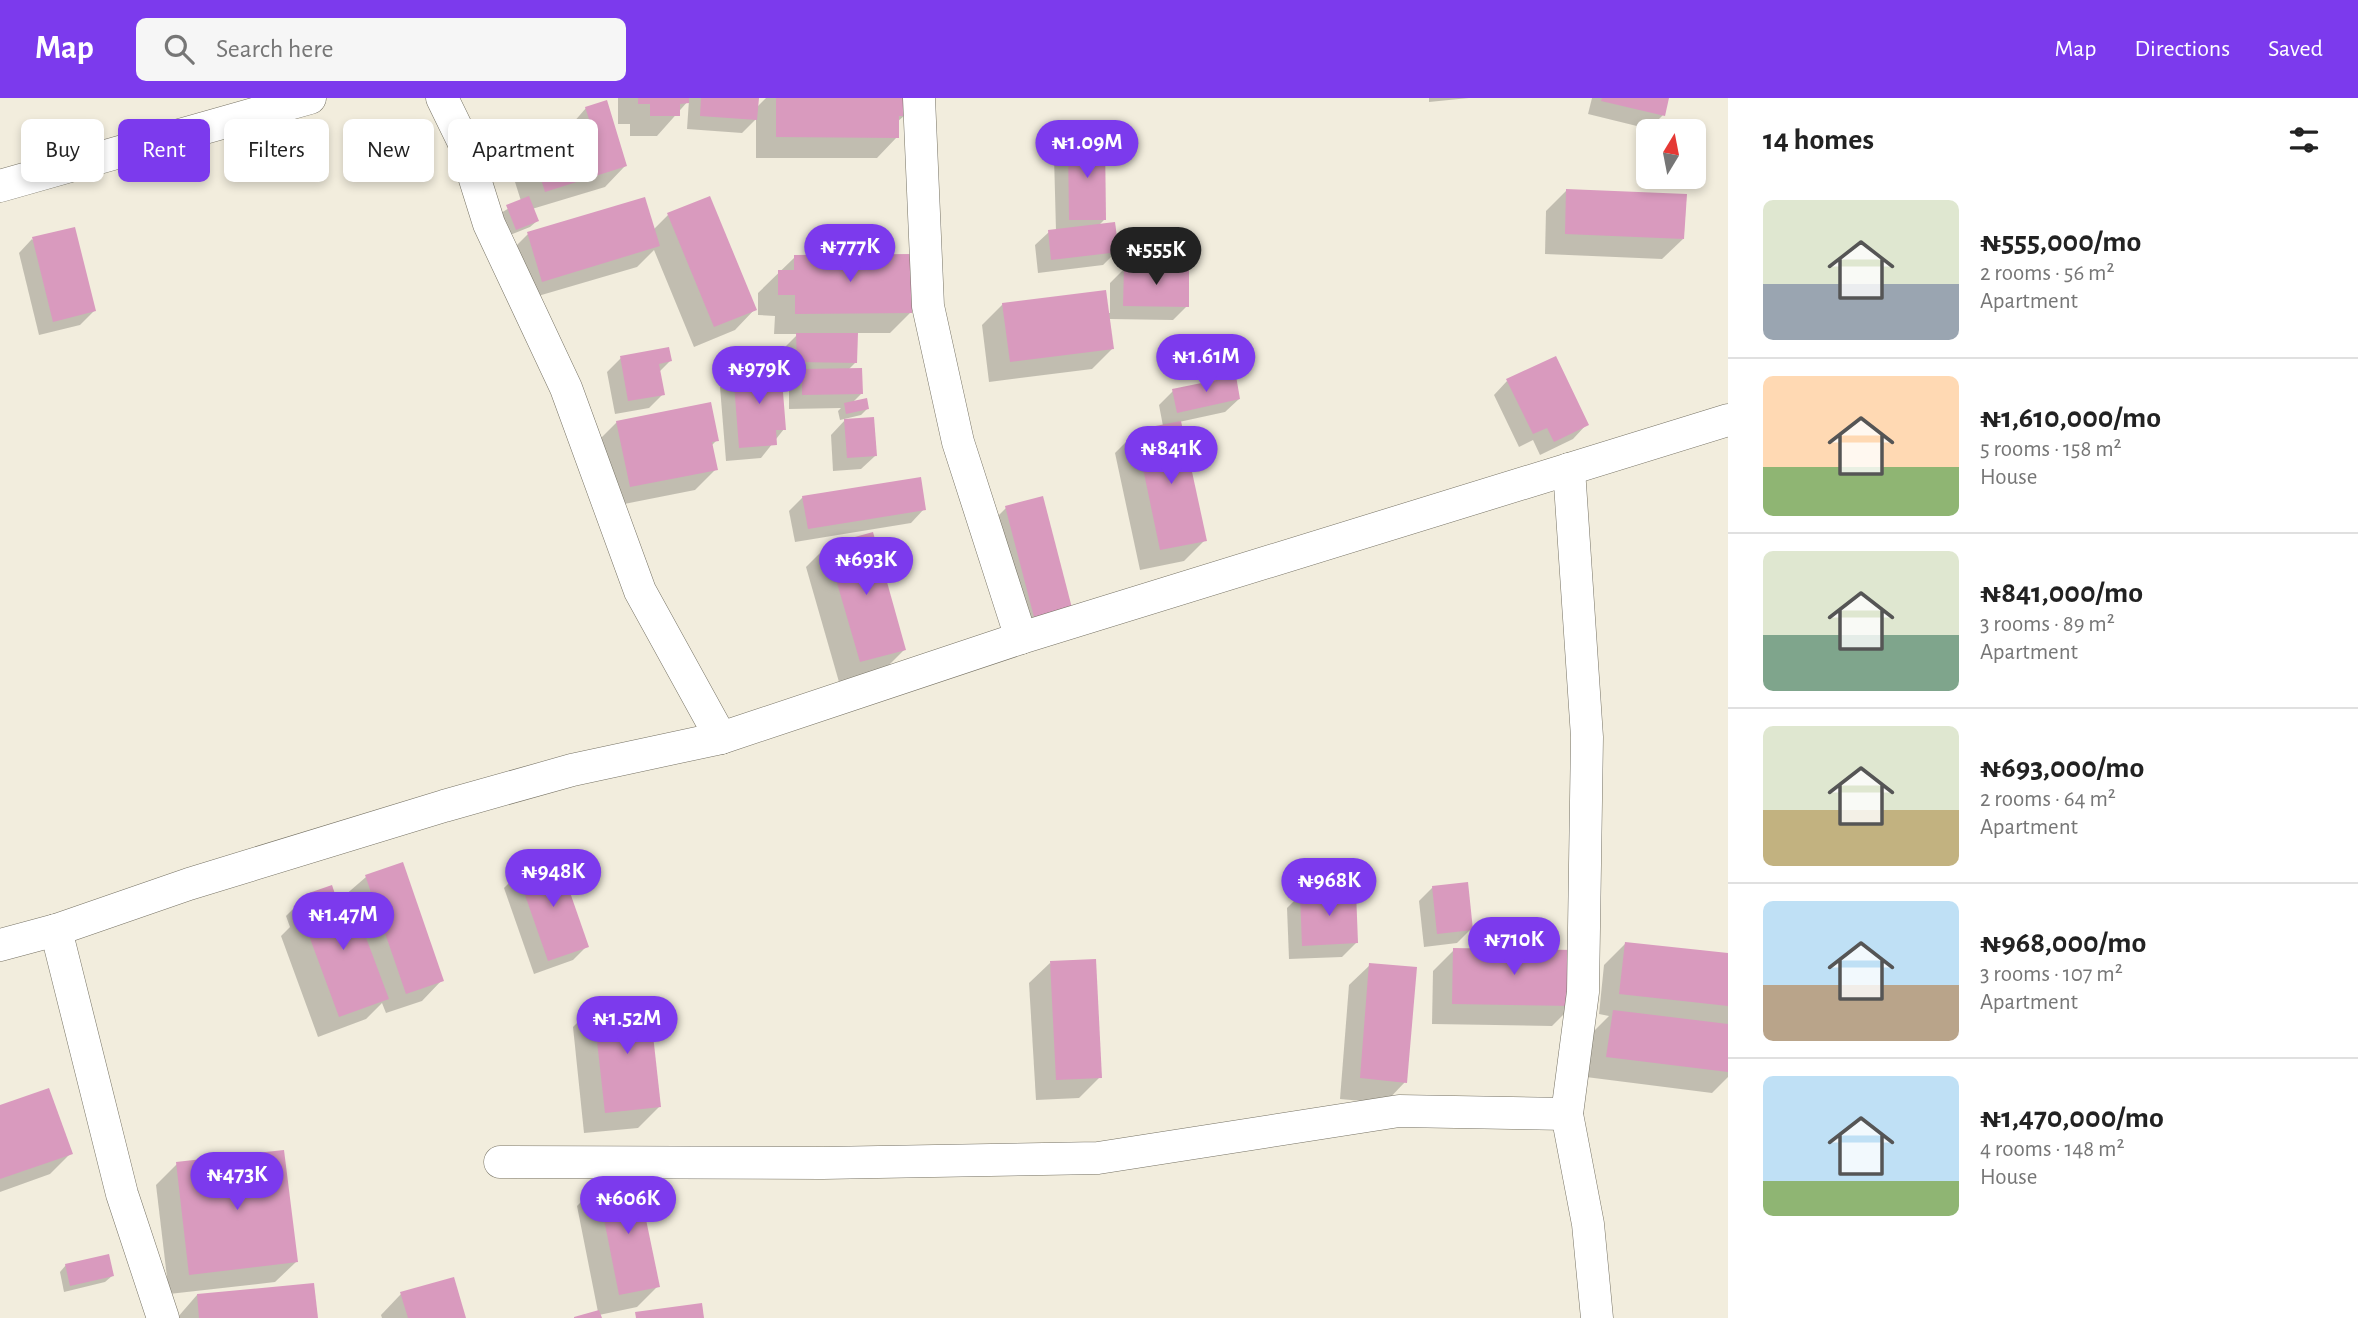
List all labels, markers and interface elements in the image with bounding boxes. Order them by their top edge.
search box [136,18,626,81]
icon: search [160,30,198,68]
text: Map [35,32,94,65]
text: Search here [216,36,334,62]
text: Map [2054,37,2096,61]
text: Directions [2134,37,2230,61]
text: Saved [2268,37,2323,61]
chip: Buy [21,119,104,182]
chip: Rent [118,119,210,182]
chip: Filters [224,119,329,182]
chip: New [343,119,434,182]
chip: Apartment [448,119,598,182]
north arrow [1636,119,1706,189]
map controls [1636,119,1706,189]
pin: ₦1.09M [1030,120,1144,180]
icon: filters [2285,121,2323,159]
text: 14 homes [1763,125,1874,155]
text: ₦1.09M [1051,131,1123,154]
pin: ₦777K [801,225,899,284]
text: ₦555,000/mo [1980,227,2141,257]
pin: ₦555K [1107,228,1205,287]
icon: home [1819,228,1903,312]
text: ₦777K [820,235,880,258]
text: ₦555K [1126,238,1186,261]
text: 2 rooms · 56 m² [1980,262,2114,285]
text: Apartment [1980,290,2078,313]
pin: ₦1.61M [1149,334,1263,394]
text: ₦1.61M [1172,345,1240,368]
pin: ₦979K [710,346,808,406]
text: ₦979K [728,357,790,380]
text: ₦1,610,000/mo [1980,403,2161,433]
icon: home [1819,404,1903,488]
pin: ₦841K [1122,426,1220,486]
text: ₦841K [1141,437,1201,460]
text: 5 rooms · 158 m² [1980,438,2122,461]
text: House [1980,466,2037,489]
pin: ₦693K [817,538,915,597]
text: ₦693K [835,548,897,571]
text: ₦841,000/mo [1980,578,2143,608]
icon: home [1819,579,1903,663]
text: 3 rooms · 89 m² [1980,613,2115,636]
text: Apartment [1980,641,2078,664]
text: ₦693,000/mo [1980,753,2144,783]
icon: home [1819,754,1903,838]
text: 2 rooms · 64 m² [1980,788,2116,811]
text: Apartment [1980,816,2078,839]
pin: ₦948K [504,850,602,909]
pin: ₦968K [1280,858,1378,918]
text: ₦948K [521,860,585,883]
text: ₦968K [1297,869,1361,892]
pin: ₦1.47M [286,892,400,952]
text: ₦1.47M [308,903,378,926]
pin: ₦710K [1465,918,1563,977]
text: ₦710K [1484,928,1544,951]
text: ₦968,000/mo [1980,928,2146,958]
icon: home [1819,929,1903,1013]
text: 3 rooms · 107 m² [1980,963,2123,986]
text: Apartment [1980,991,2078,1014]
pin: ₦1.52M [570,996,684,1056]
text: ₦1.52M [593,1007,661,1030]
text: ₦1,470,000/mo [1980,1103,2164,1133]
icon: home [1819,1104,1903,1188]
text: 4 rooms · 148 m² [1980,1138,2125,1161]
pin: ₦473K [188,1152,286,1212]
text: ₦473K [206,1163,268,1186]
text: House [1980,1166,2037,1189]
pin: ₦606K [579,1176,677,1236]
text: ₦606K [596,1187,660,1210]

